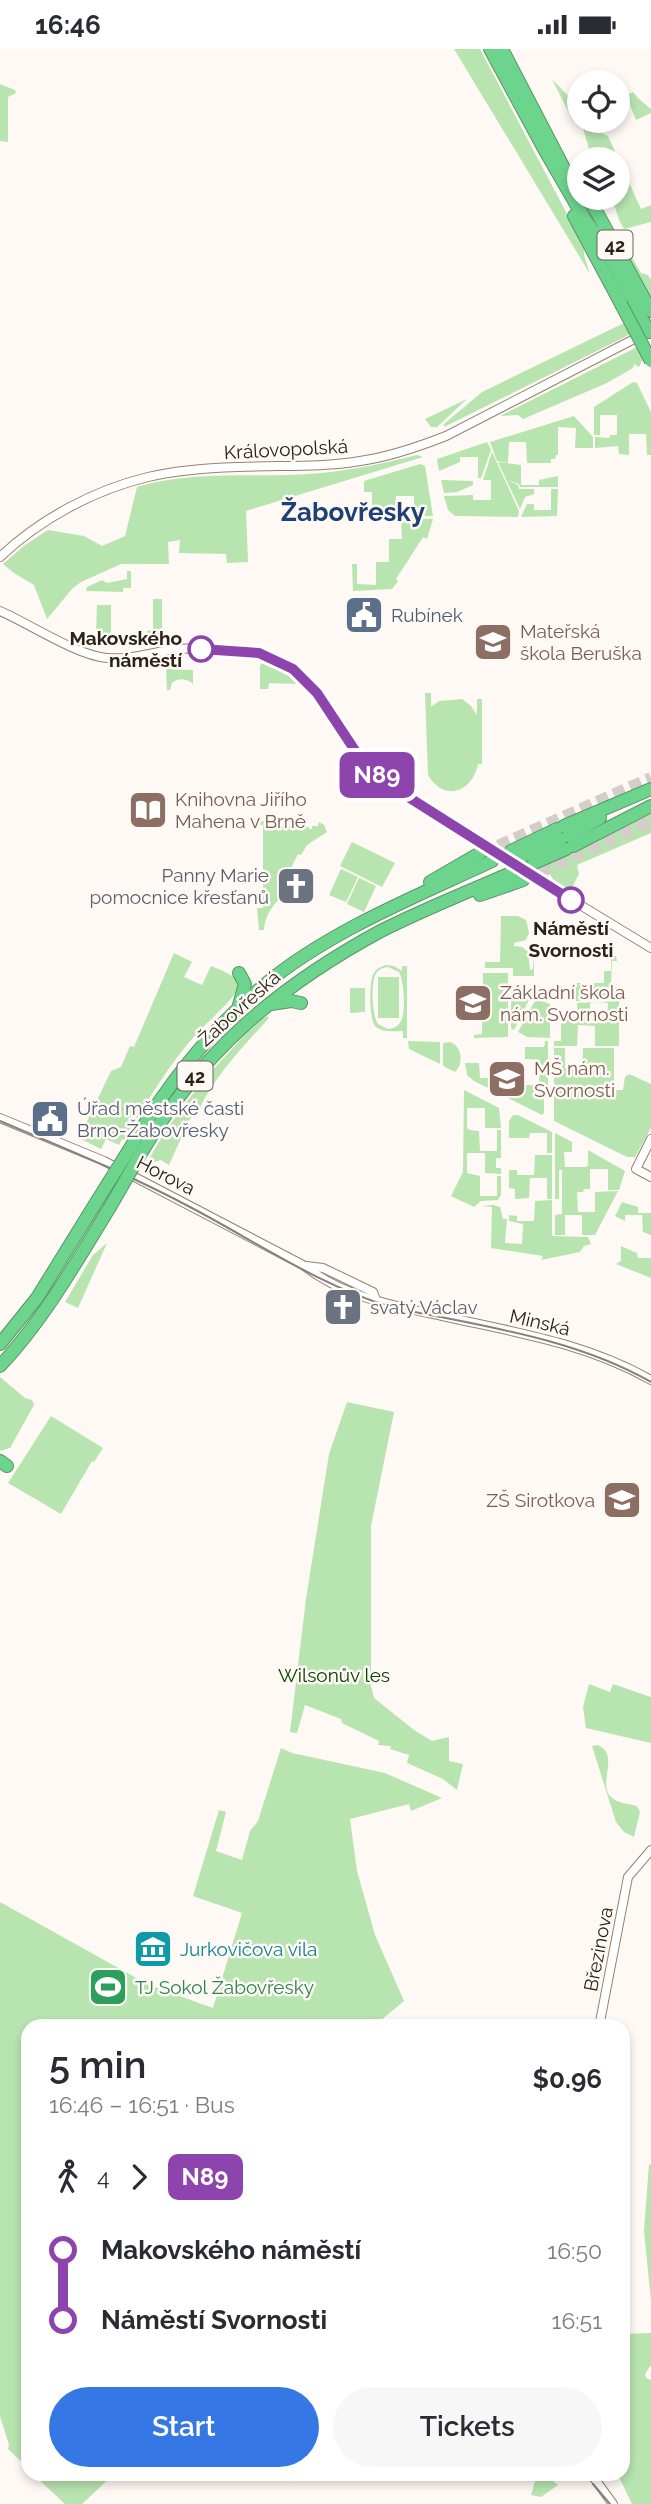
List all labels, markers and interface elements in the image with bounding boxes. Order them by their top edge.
text: 16:46 [35,10,101,40]
map controls [567,70,630,210]
button: locate [567,70,630,133]
button: layers [567,147,630,210]
road number: 42 [598,231,632,259]
street label: Královopolská [223,435,349,463]
district label: Žabovřesky [281,497,425,527]
public building icon: Rubínek [343,594,385,636]
place label: Rubínek [391,604,463,626]
place label: Mateřská škola Beruška [520,620,642,664]
school or university icon: Mateřská škola Beruška [472,621,514,663]
place label: Makovského náměstí [69,627,183,671]
marker: Makovského náměstí [188,636,214,662]
line badge: N89 [337,752,417,798]
text: N89 [354,760,400,789]
place label: Knihovna Jiřího Mahena v Brně [175,788,307,832]
library icon: Knihovna Jiřího Mahena v Brně [127,789,169,831]
place label: Panny Marie pomocnice křesťanů [89,864,269,908]
church icon: Panny Marie pomocnice křesťanů [275,865,317,907]
marker: Náměstí Svornosti [558,887,584,913]
place label: Náměstí Svornosti [529,917,613,961]
street label: Žabovřeská [194,966,284,1050]
place label: Základní škola nám. Svornosti [500,981,628,1025]
school or university icon: Základní škola nám. Svornosti [452,982,494,1024]
place label: MŠ nám. Svornosti [534,1057,615,1101]
school or university icon: MŠ nám. Svornosti [486,1058,528,1100]
road number: 42 [178,1061,212,1091]
place label: Úřad městské časti Brno-Žabovřesky [77,1097,244,1141]
public building icon: Úřad městské časti Brno-Žabovřesky [29,1098,71,1140]
street label: Horova [133,1151,199,1199]
church icon: svatý Václav [322,1286,364,1328]
place label: svatý Václav [370,1296,478,1318]
street label: Minská [508,1304,572,1340]
school or university icon: ZŠ Sirotkova [601,1479,643,1521]
place label: ZŠ Sirotkova [486,1489,595,1511]
park label: Wilsonův les [278,1664,390,1686]
street label: Březinova [579,1905,617,1993]
museum icon: Jurkovičova vila [132,1928,174,1970]
place label: Jurkovičova vila [180,1938,317,1960]
sports icon: TJ Sokol Žabovřesky [87,1966,129,2008]
place label: TJ Sokol Žabovřesky [135,1976,314,1998]
text: 5 min [49,2042,146,2087]
text: $0.96 [533,2064,602,2094]
text: 16:46 – 16:51 · Bus [49,2091,235,2118]
icon: walk [49,2158,87,2196]
icon: forward [120,2158,158,2196]
text: N89 [182,2162,229,2191]
text: 4 [97,2163,110,2190]
text: Makovského náměstí [101,2235,361,2265]
text: 16:50 [547,2237,602,2264]
text: Náměstí Svornosti [101,2305,327,2335]
text: 16:51 [552,2307,602,2334]
button: Start [49,2387,319,2467]
button: Tickets [333,2387,602,2467]

